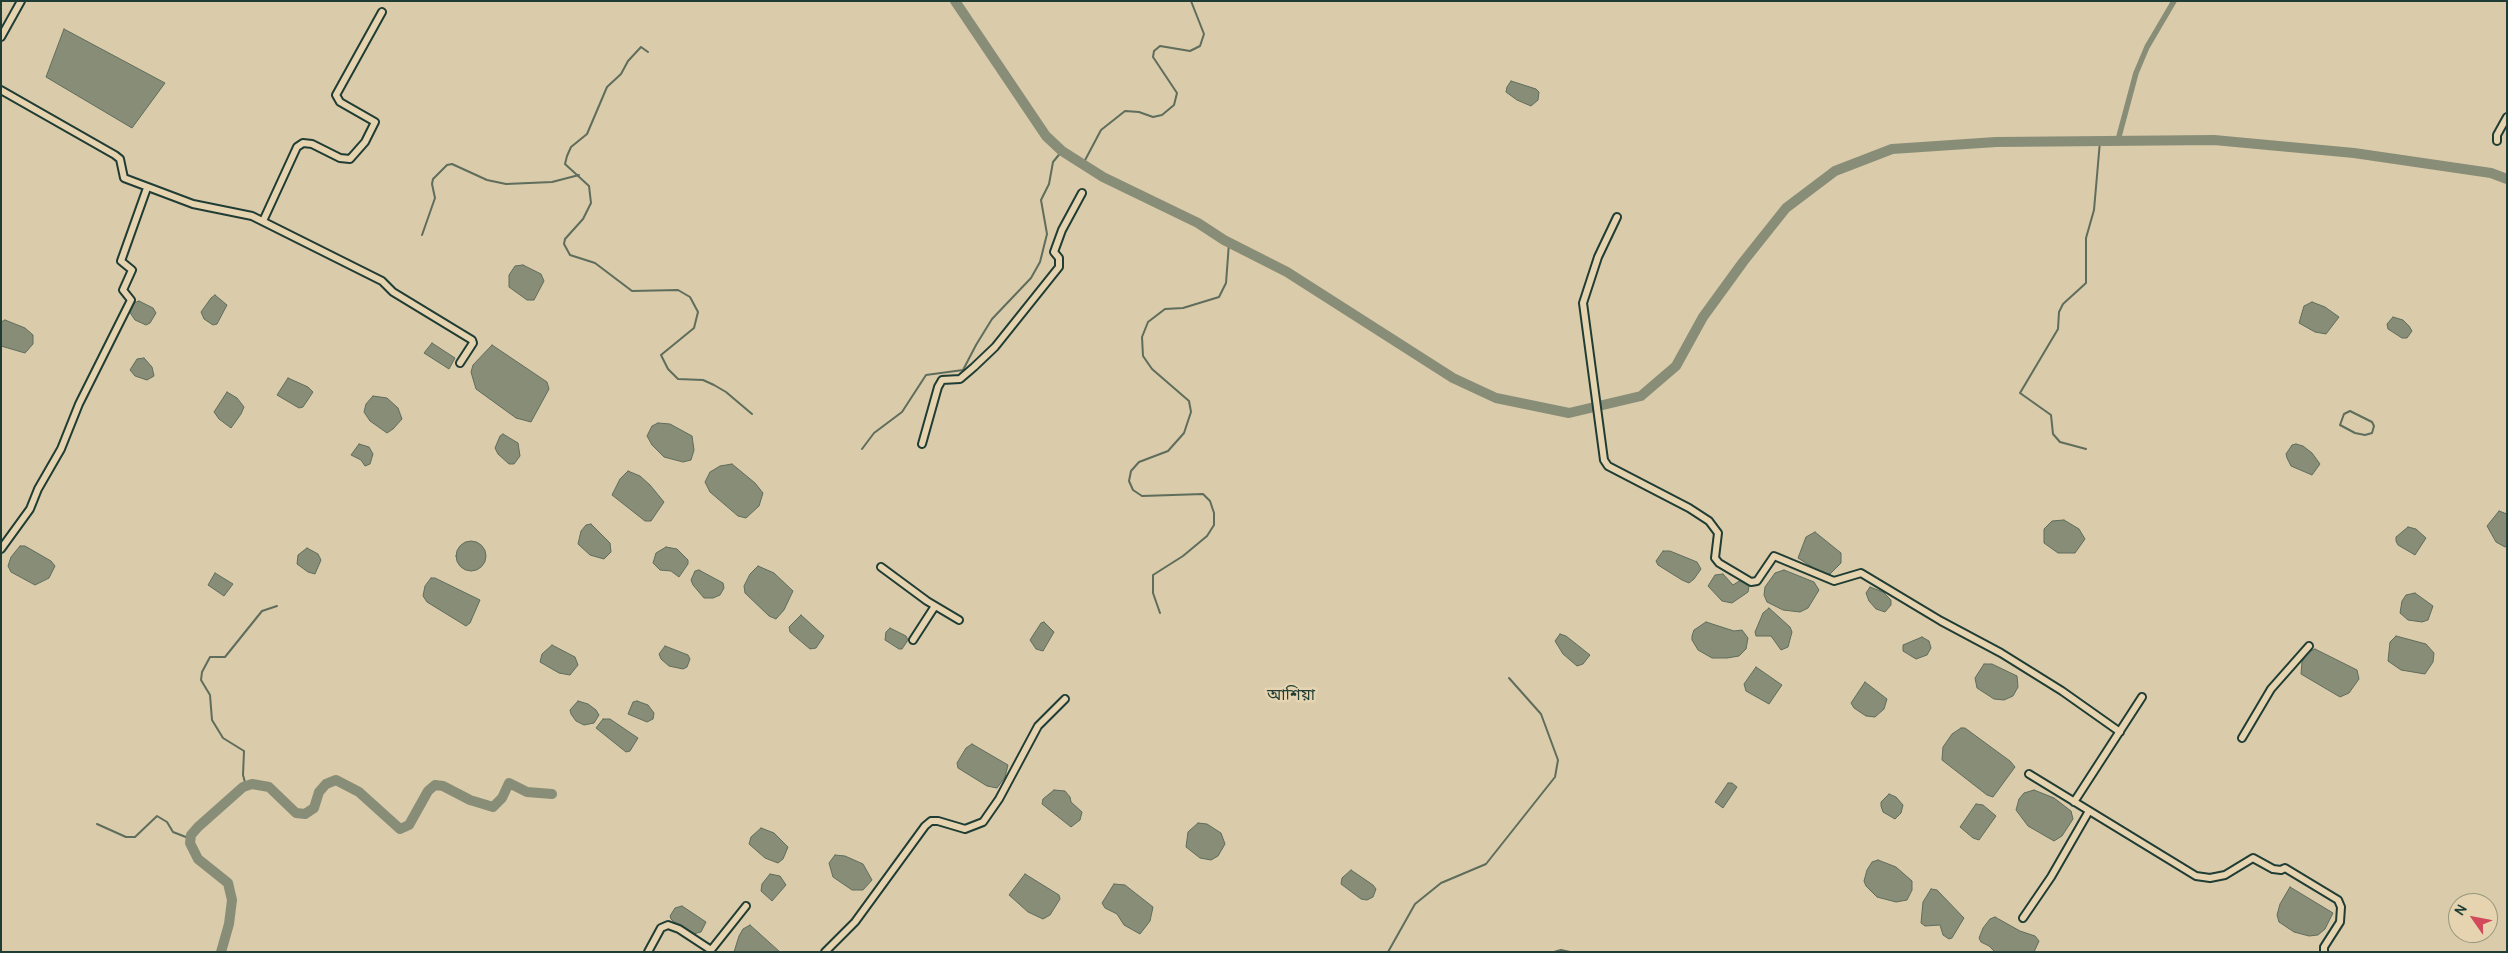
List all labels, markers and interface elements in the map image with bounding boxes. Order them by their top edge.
district label: আশিয়া [1267,686,1315,706]
north arrow [2448,893,2498,943]
text: N [2451,902,2471,919]

